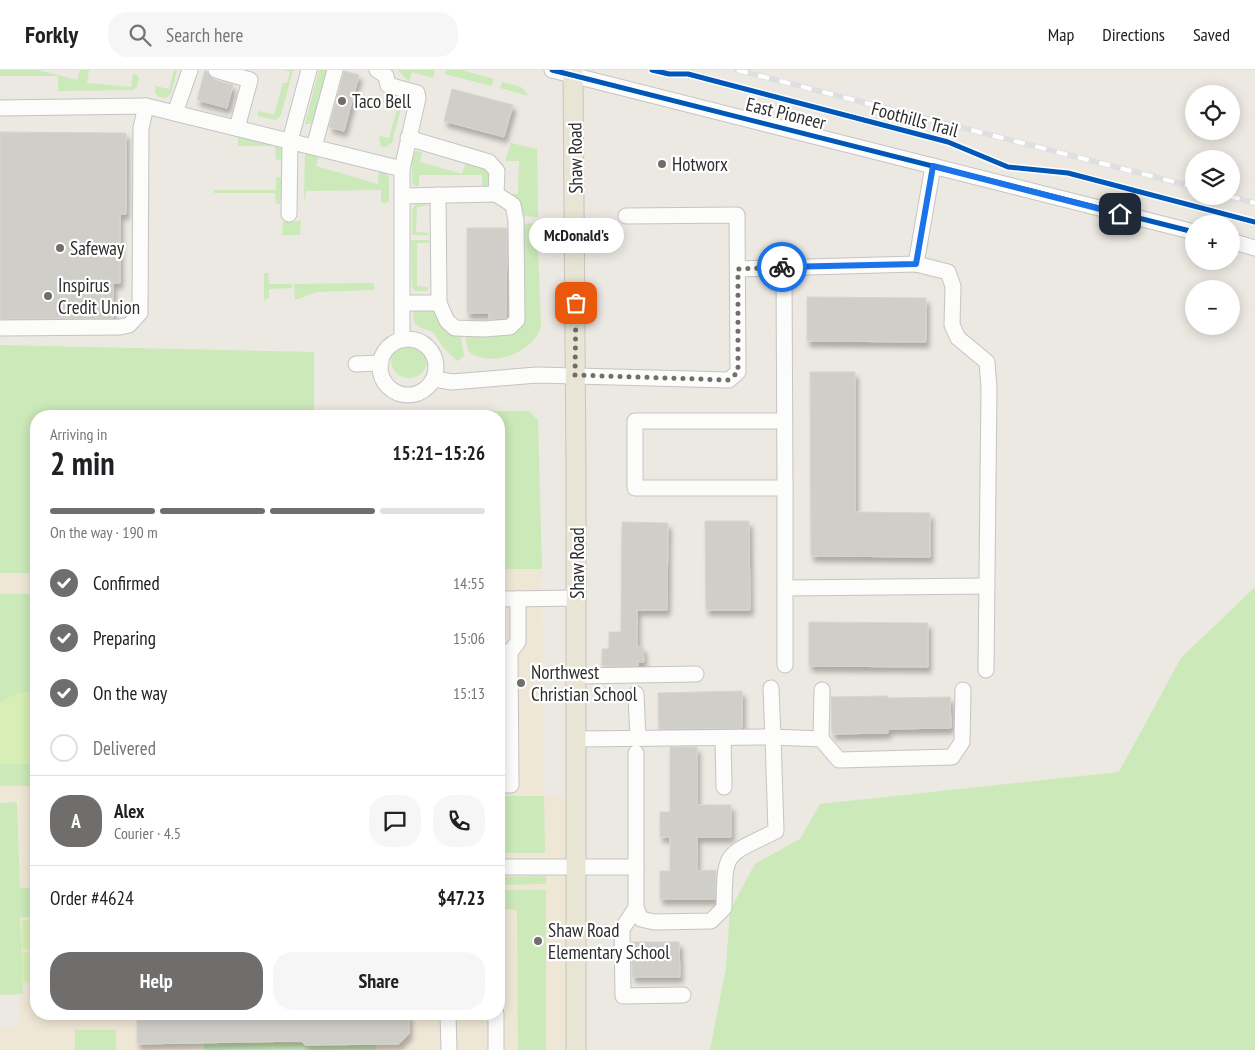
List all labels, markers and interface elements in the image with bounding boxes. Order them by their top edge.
search box [108,12,458,57]
text: Forkly [25,19,78,50]
icon: search [126,21,154,49]
text: Search here [166,23,243,47]
text: Map [1048,23,1074,46]
text: Directions [1102,23,1165,46]
text: Saved [1193,23,1230,46]
map controls [1185,85,1240,335]
button: locate [1185,85,1240,140]
place label: Taco Bell [352,89,411,113]
street label: East Pioneer [744,92,829,135]
marker: Taco Bell [336,95,348,107]
street label: Foothills Trail [869,96,962,142]
street label: Shaw Road [562,122,588,194]
button: layers [1185,150,1240,205]
place label: Hotworx [672,152,728,176]
marker: Hotworx [656,158,668,170]
pin [1099,193,1141,235]
icon: home [1106,200,1134,228]
button: + [1185,215,1240,270]
callout: McDonald's [528,218,624,253]
text: McDonald's [544,225,609,245]
place label: Safeway [70,236,125,260]
marker: Safeway [54,242,66,254]
courier [757,242,807,292]
icon: bike [768,253,796,281]
place label: Inspirus Credit Union [58,273,140,319]
button: − [1185,280,1240,335]
pin [555,282,597,324]
icon: bag [562,289,590,317]
marker: Inspirus Credit Union [42,290,54,302]
text: Arriving in [50,424,107,444]
text: 15:21–15:26 [392,441,485,465]
text: 2 min [50,442,115,484]
text: On the way · 190 m [50,522,158,542]
street label: Shaw Road [565,527,589,599]
icon: check [50,569,78,597]
text: Confirmed [93,571,160,595]
text: 14:55 [453,573,485,593]
icon: check [50,624,78,652]
text: Preparing [93,626,156,650]
text: 15:06 [453,628,485,648]
place label: Northwest Christian School [531,660,638,706]
marker: Northwest Christian School [515,677,527,689]
icon: check [50,679,78,707]
text: On the way [93,681,167,705]
text: 15:13 [453,683,485,703]
text: Delivered [93,736,156,760]
button: chat [369,795,421,847]
button: phone [433,795,485,847]
text: Alex [114,799,144,823]
text: A [71,809,81,833]
text: Courier · 4.5 [114,823,181,843]
text: Order #4624 [50,886,134,910]
text: $47.23 [437,886,485,910]
place label: Shaw Road Elementary School [548,918,670,964]
marker: Shaw Road Elementary School [532,935,544,947]
button: Help [50,952,263,1010]
button: Share [273,952,485,1010]

